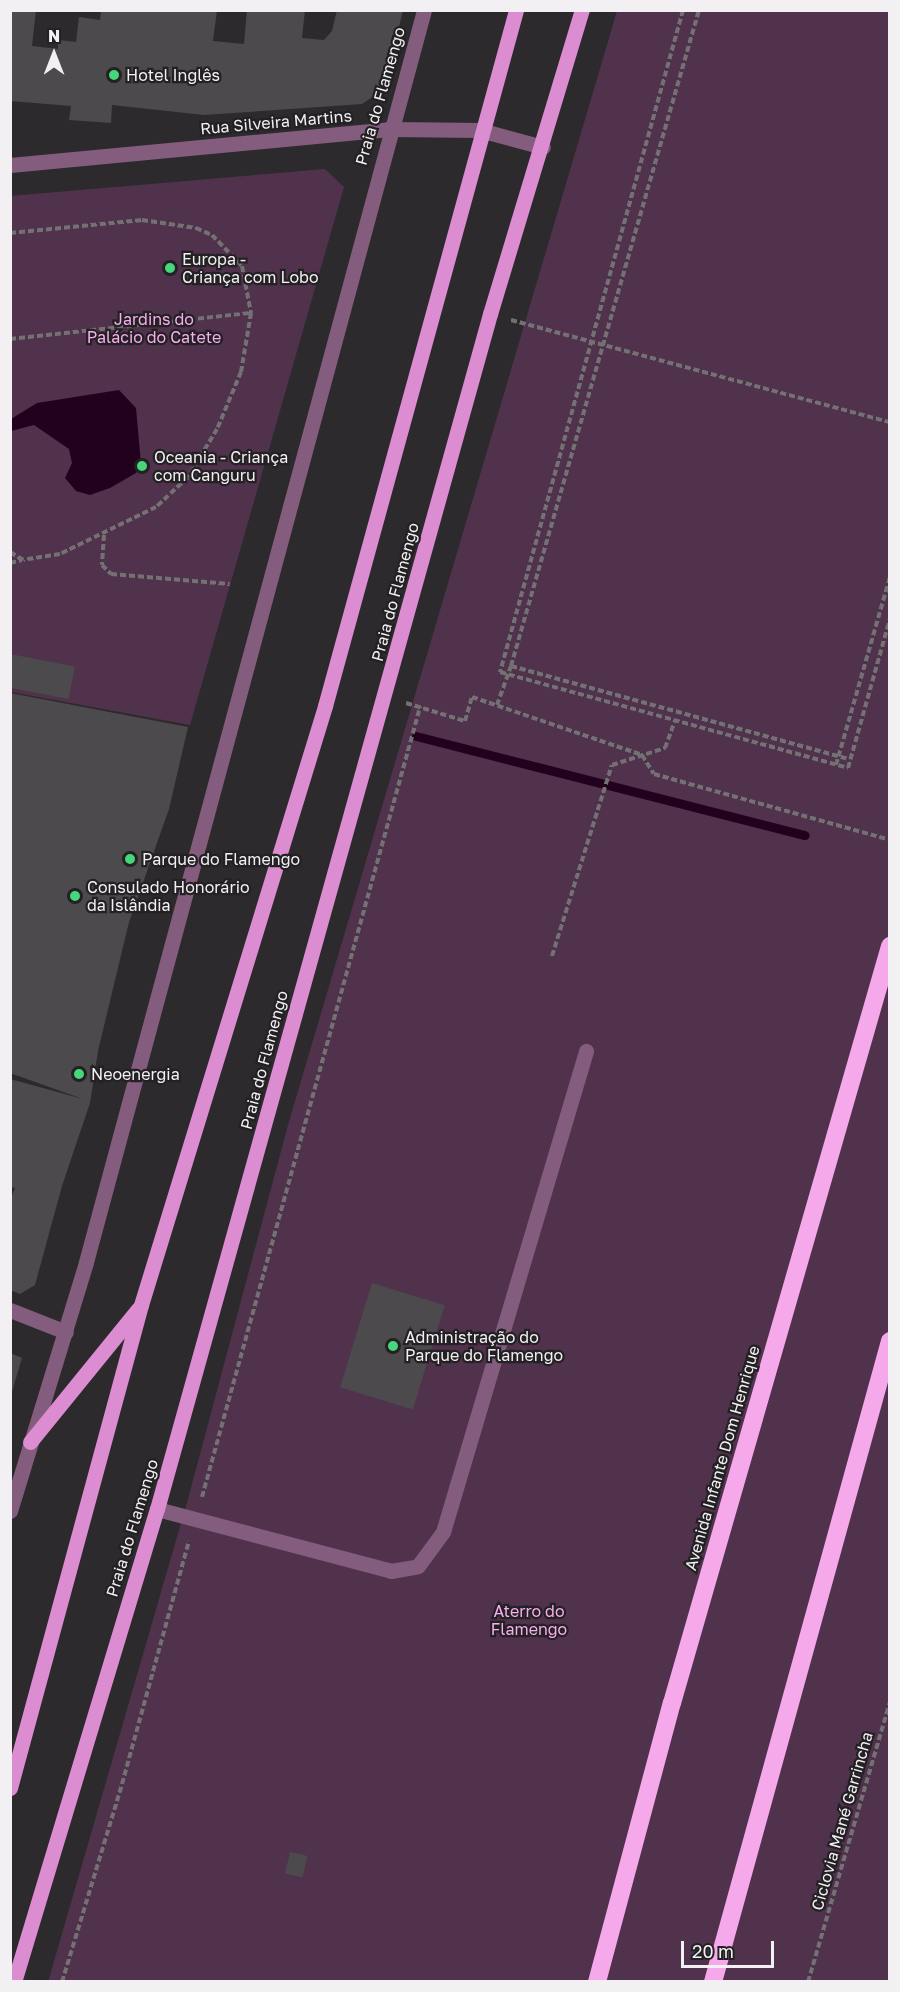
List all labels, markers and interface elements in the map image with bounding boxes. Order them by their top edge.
north arrow [24,24,84,84]
street label: Praia do Flamengo [351,25,409,167]
text: N [48,26,60,46]
place label: Hotel Inglês [126,65,220,85]
marker: Hotel Inglês [107,68,121,82]
street label: Rua Silveira Martins [199,106,353,138]
place label: Europa - Criança com Lobo [182,249,319,287]
marker: Europa - Criança com Lobo [163,261,177,275]
park label: Jardins do Palácio do Catete [87,309,221,347]
place label: Oceania - Criança com Canguru [154,447,288,485]
marker: Oceania - Criança com Canguru [135,459,149,473]
street label: Praia do Flamengo [367,521,423,663]
place label: Parque do Flamengo [142,849,300,869]
marker: Parque do Flamengo [123,852,137,866]
place label: Consulado Honorário da Islândia [87,877,250,915]
marker: Consulado Honorário da Islândia [68,889,82,903]
street label: Praia do Flamengo [236,989,292,1131]
place label: Neoenergia [91,1064,180,1084]
marker: Neoenergia [72,1067,86,1081]
place label: Administração do Parque do Flamengo [405,1327,563,1365]
marker: Administração do Parque do Flamengo [386,1339,400,1353]
street label: Avenida Infante Dom Henrique [681,1343,763,1573]
street label: Praia do Flamengo [102,1457,162,1599]
park label: Aterro do Flamengo [491,1601,567,1639]
street label: Ciclovia Mané Garrincha [807,1730,877,1912]
scale bar [684,1929,777,1967]
text: 20 m [692,1940,734,1962]

